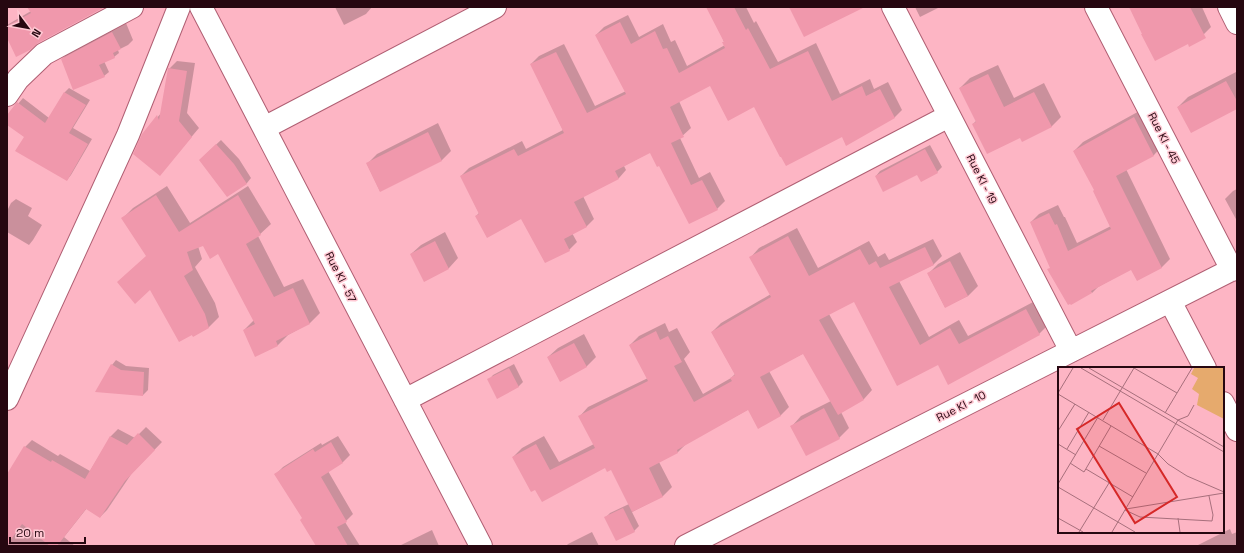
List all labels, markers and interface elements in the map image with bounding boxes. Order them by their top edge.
north arrow [8,8,48,48]
text: N [29,26,44,40]
street label: Rue KI - 45 [1145,110,1183,166]
street label: Rue KI - 19 [964,152,1001,206]
street label: Rue KI - 57 [322,249,360,305]
inset map [1058,367,1224,533]
street label: Rue KI - 10 [934,387,988,425]
scale bar [10,519,85,545]
text: 20 m [16,525,44,541]

